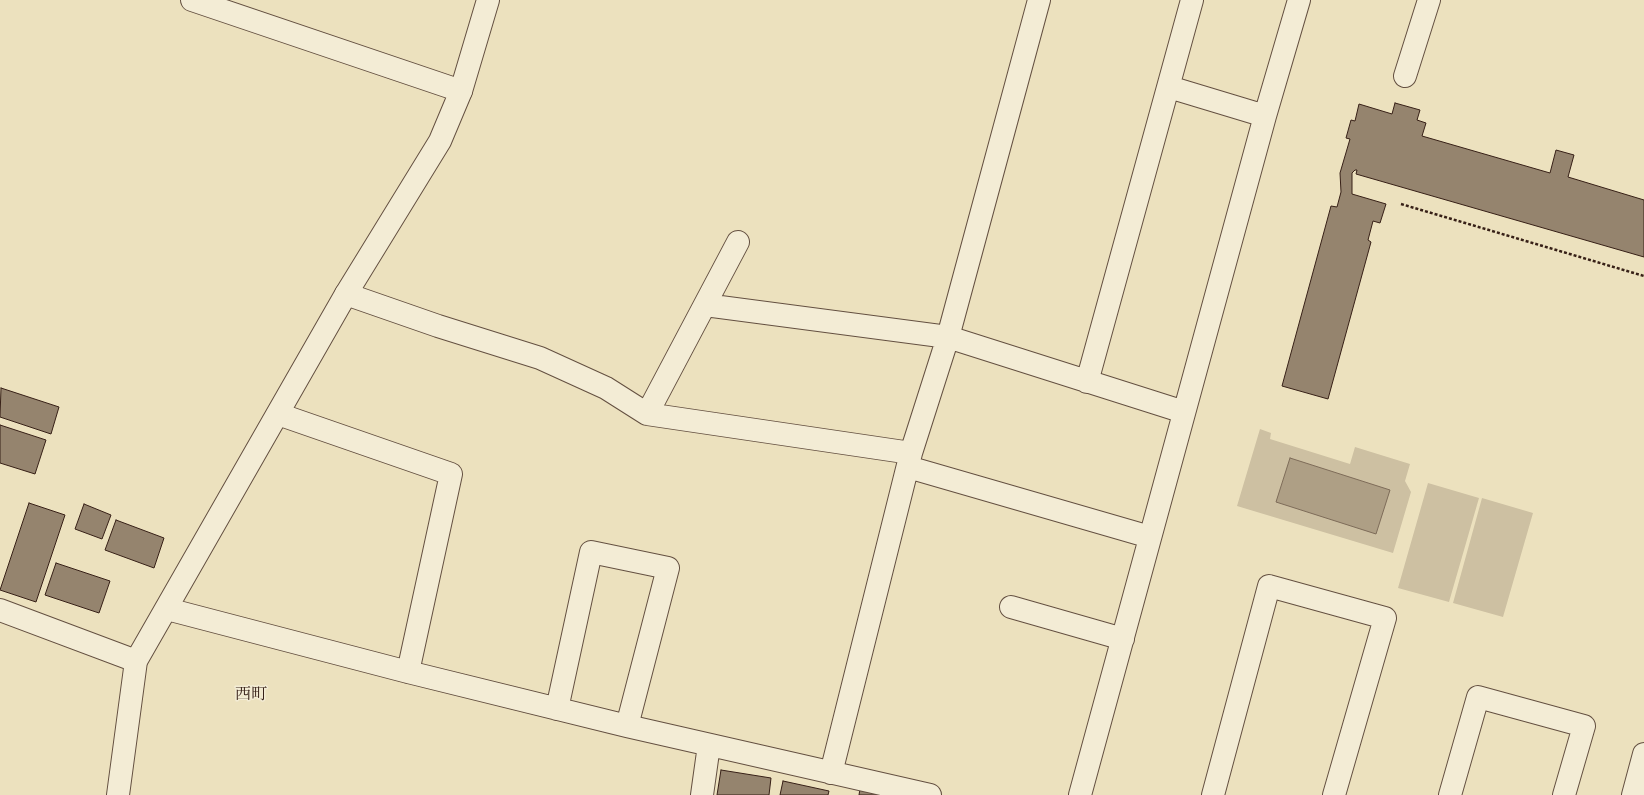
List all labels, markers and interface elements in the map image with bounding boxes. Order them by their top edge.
district label: 西町 [235,685,267,705]

